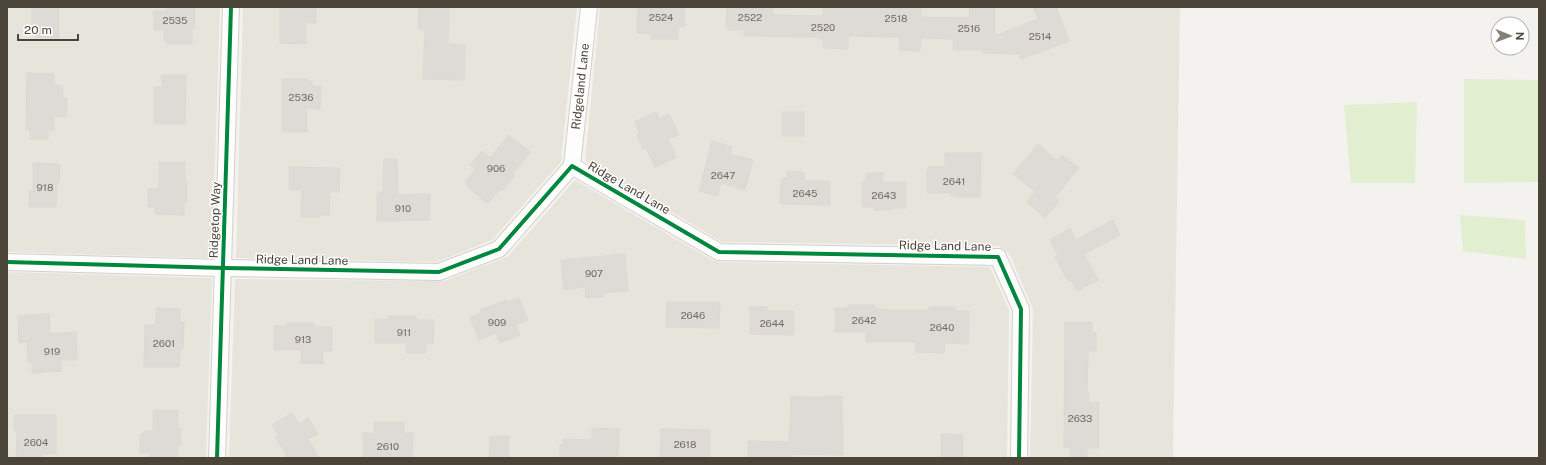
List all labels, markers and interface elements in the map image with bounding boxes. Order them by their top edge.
house number: 2524 [649,11,673,23]
house number: 2522 [738,11,762,23]
house number: 2518 [885,12,907,24]
house number: 2535 [162,14,188,26]
scale bar [18,16,78,42]
north arrow [1490,16,1530,56]
house number: 2520 [811,21,835,33]
house number: 2516 [958,22,980,34]
text: 20 m [24,23,52,37]
house number: 2514 [1029,30,1051,42]
text: N [1514,32,1526,41]
street label: Ridgeland Lane [569,42,592,130]
house number: 2536 [289,91,313,103]
street label: Ridge Land Lane [585,159,673,217]
house number: 906 [487,162,505,174]
house number: 2647 [711,169,735,181]
house number: 2641 [943,175,965,187]
house number: 918 [37,181,53,193]
street label: Ridgetop Way [207,181,223,259]
house number: 2645 [793,187,817,199]
house number: 2643 [872,189,896,201]
house number: 910 [395,202,411,214]
street label: Ridge Land Lane [899,238,992,254]
street label: Ridge Land Lane [256,252,349,268]
house number: 907 [585,267,603,279]
house number: 2646 [681,309,705,321]
house number: 2642 [852,314,876,326]
house number: 909 [488,316,506,328]
house number: 2644 [760,317,784,329]
house number: 2640 [930,321,954,333]
house number: 911 [397,326,411,338]
house number: 913 [295,333,311,345]
house number: 2601 [153,337,175,349]
house number: 919 [44,345,60,357]
house number: 2633 [1068,412,1092,424]
house number: 2604 [24,436,48,448]
house number: 2618 [674,438,696,450]
house number: 2610 [377,440,399,452]

